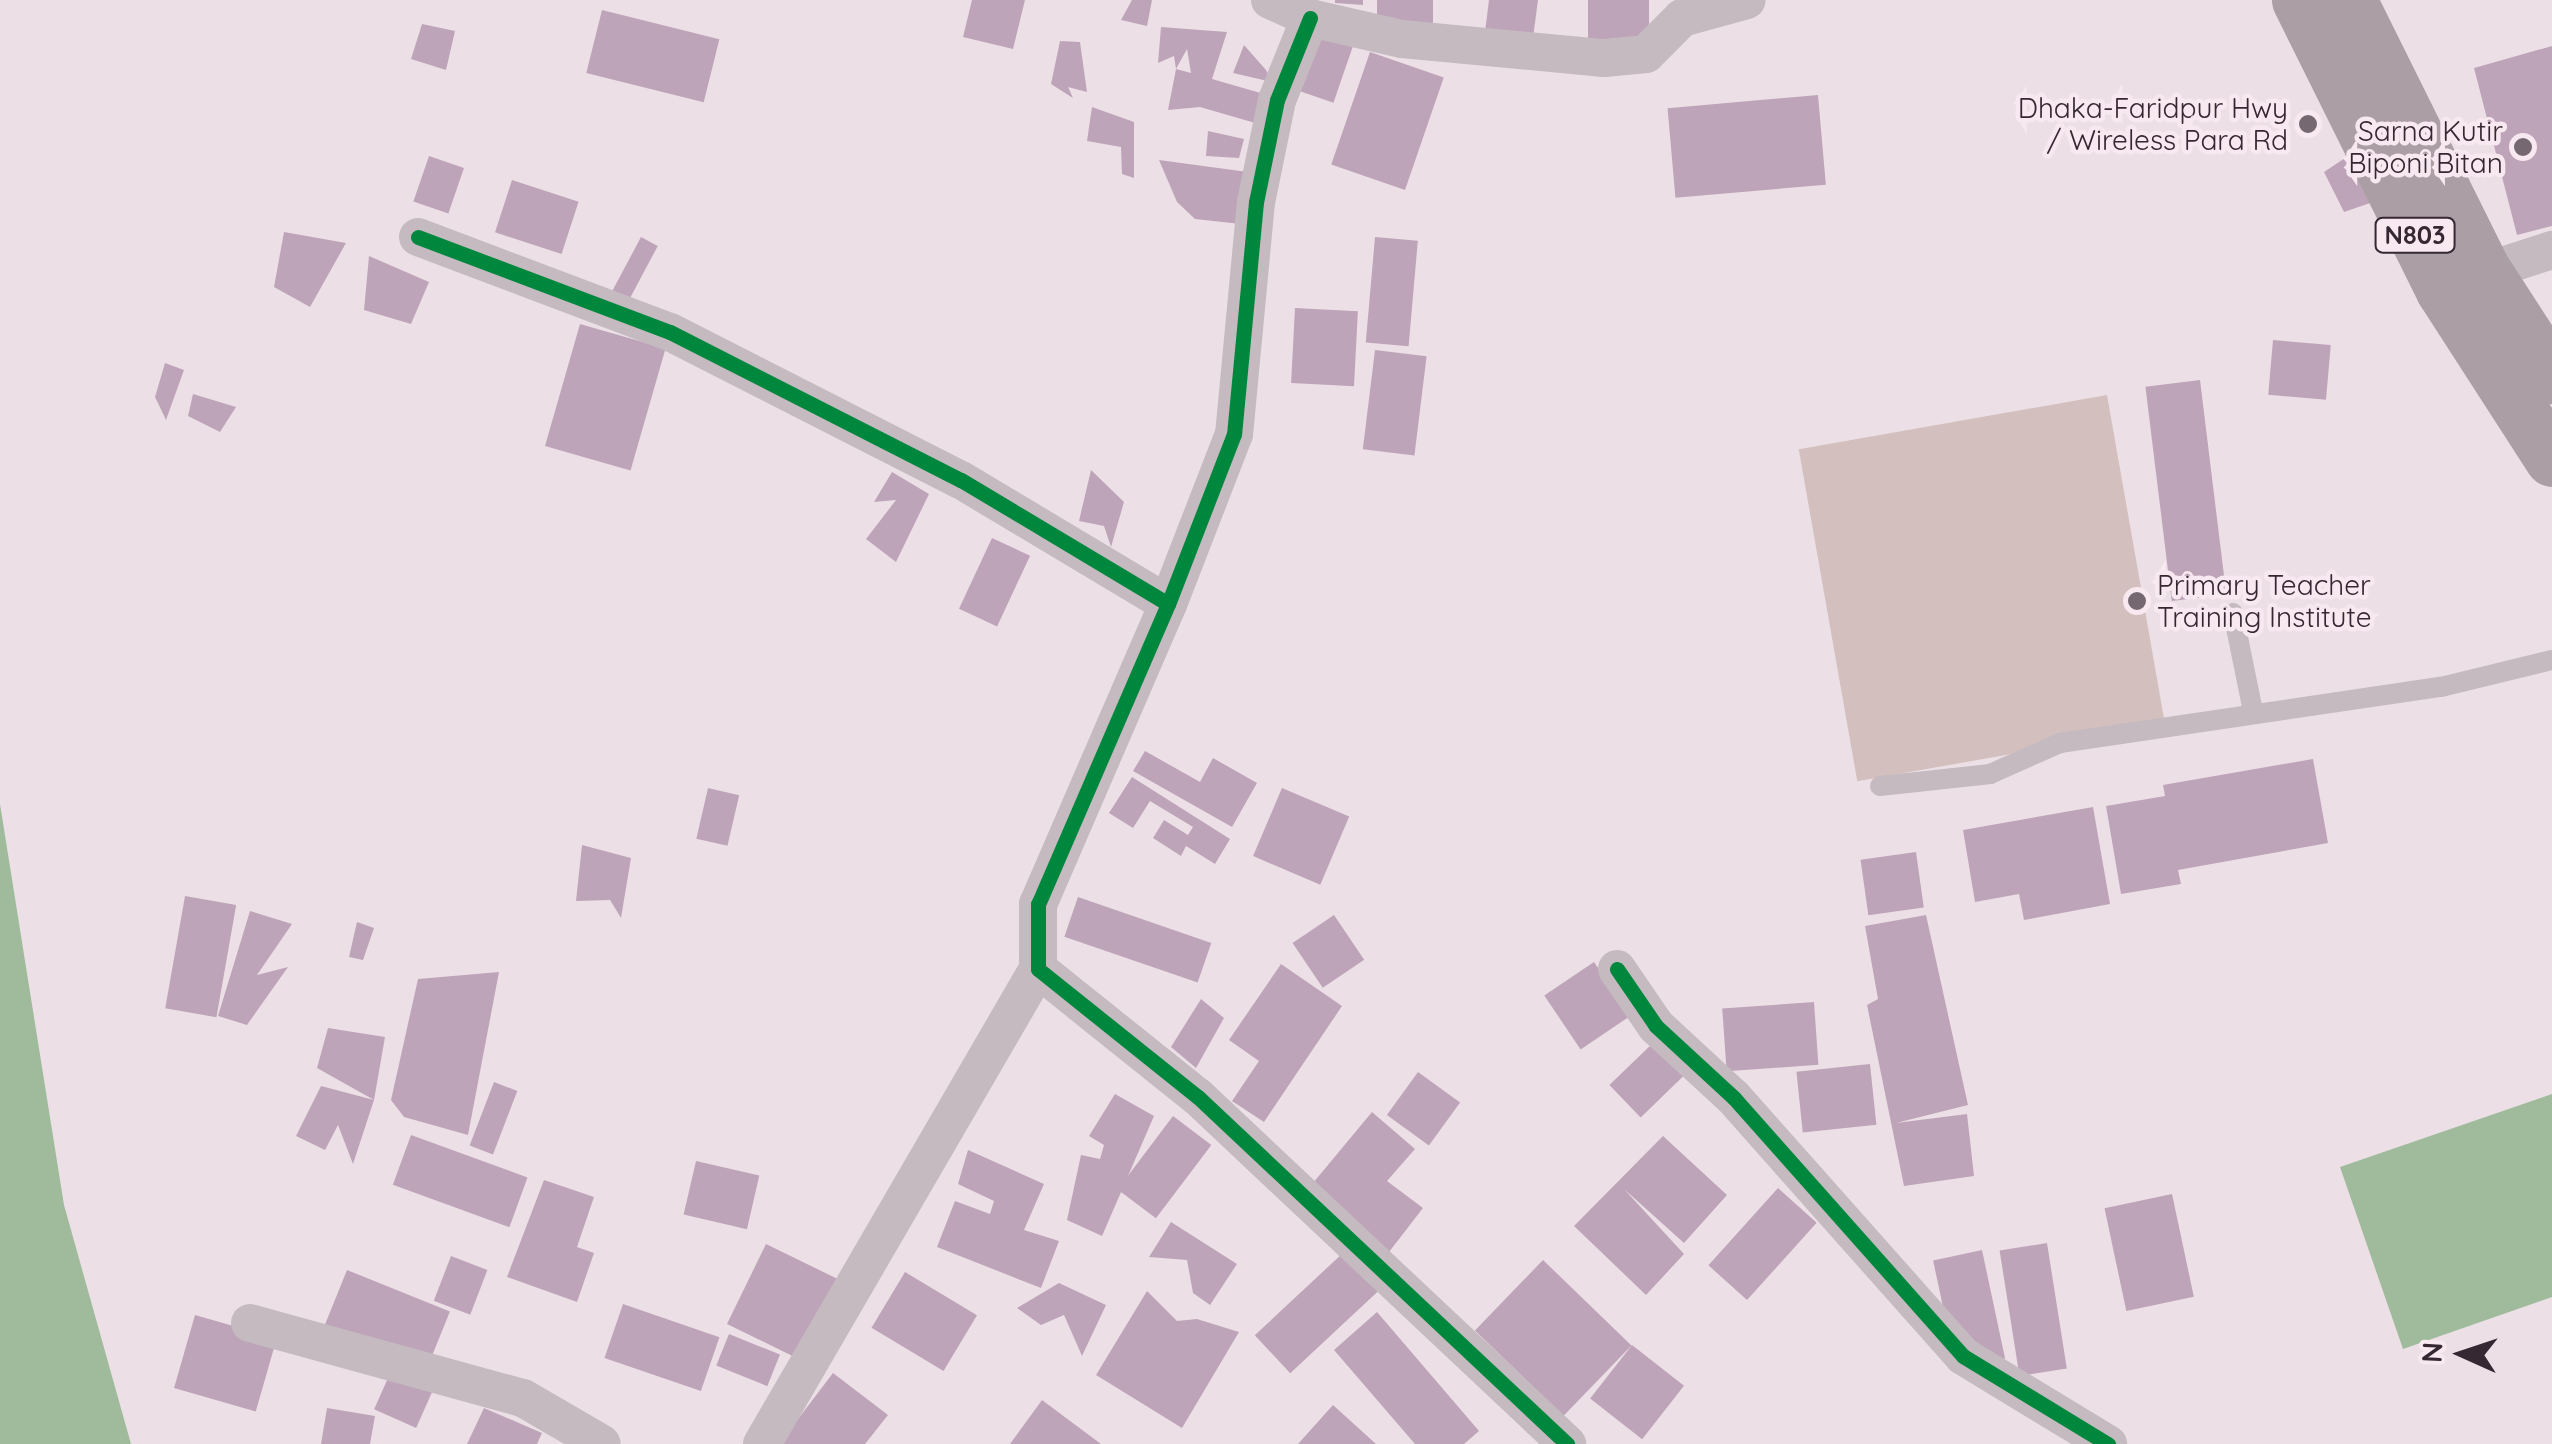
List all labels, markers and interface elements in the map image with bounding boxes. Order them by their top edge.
place label: Dhaka-Faridpur Hwy / Wireless Para Rd [2018,91,2288,157]
marker: Dhaka-Faridpur Hwy / Wireless Para Rd [2297,113,2319,135]
place label: Sarna Kutir Biponi Bitan [2348,114,2503,180]
marker: Sarna Kutir Biponi Bitan [2512,136,2534,158]
road number: N803 [2372,215,2458,255]
place label: Primary Teacher Training Institute [2157,568,2372,634]
marker: Primary Teacher Training Institute [2126,590,2148,612]
north arrow [2412,1304,2512,1404]
text: N [2414,1341,2450,1364]

